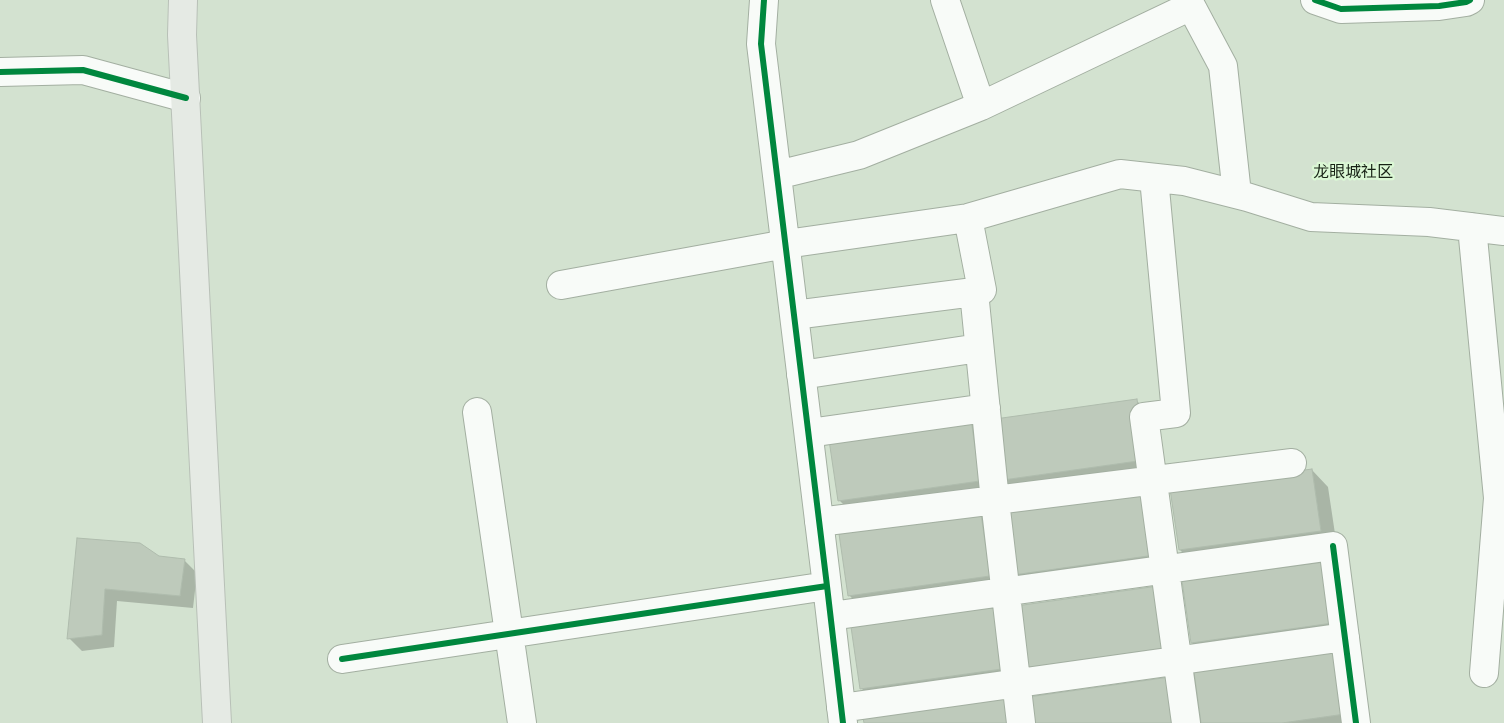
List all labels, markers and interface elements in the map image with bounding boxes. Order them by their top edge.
district label: 龙眼城社区 [1313,163,1393,183]

